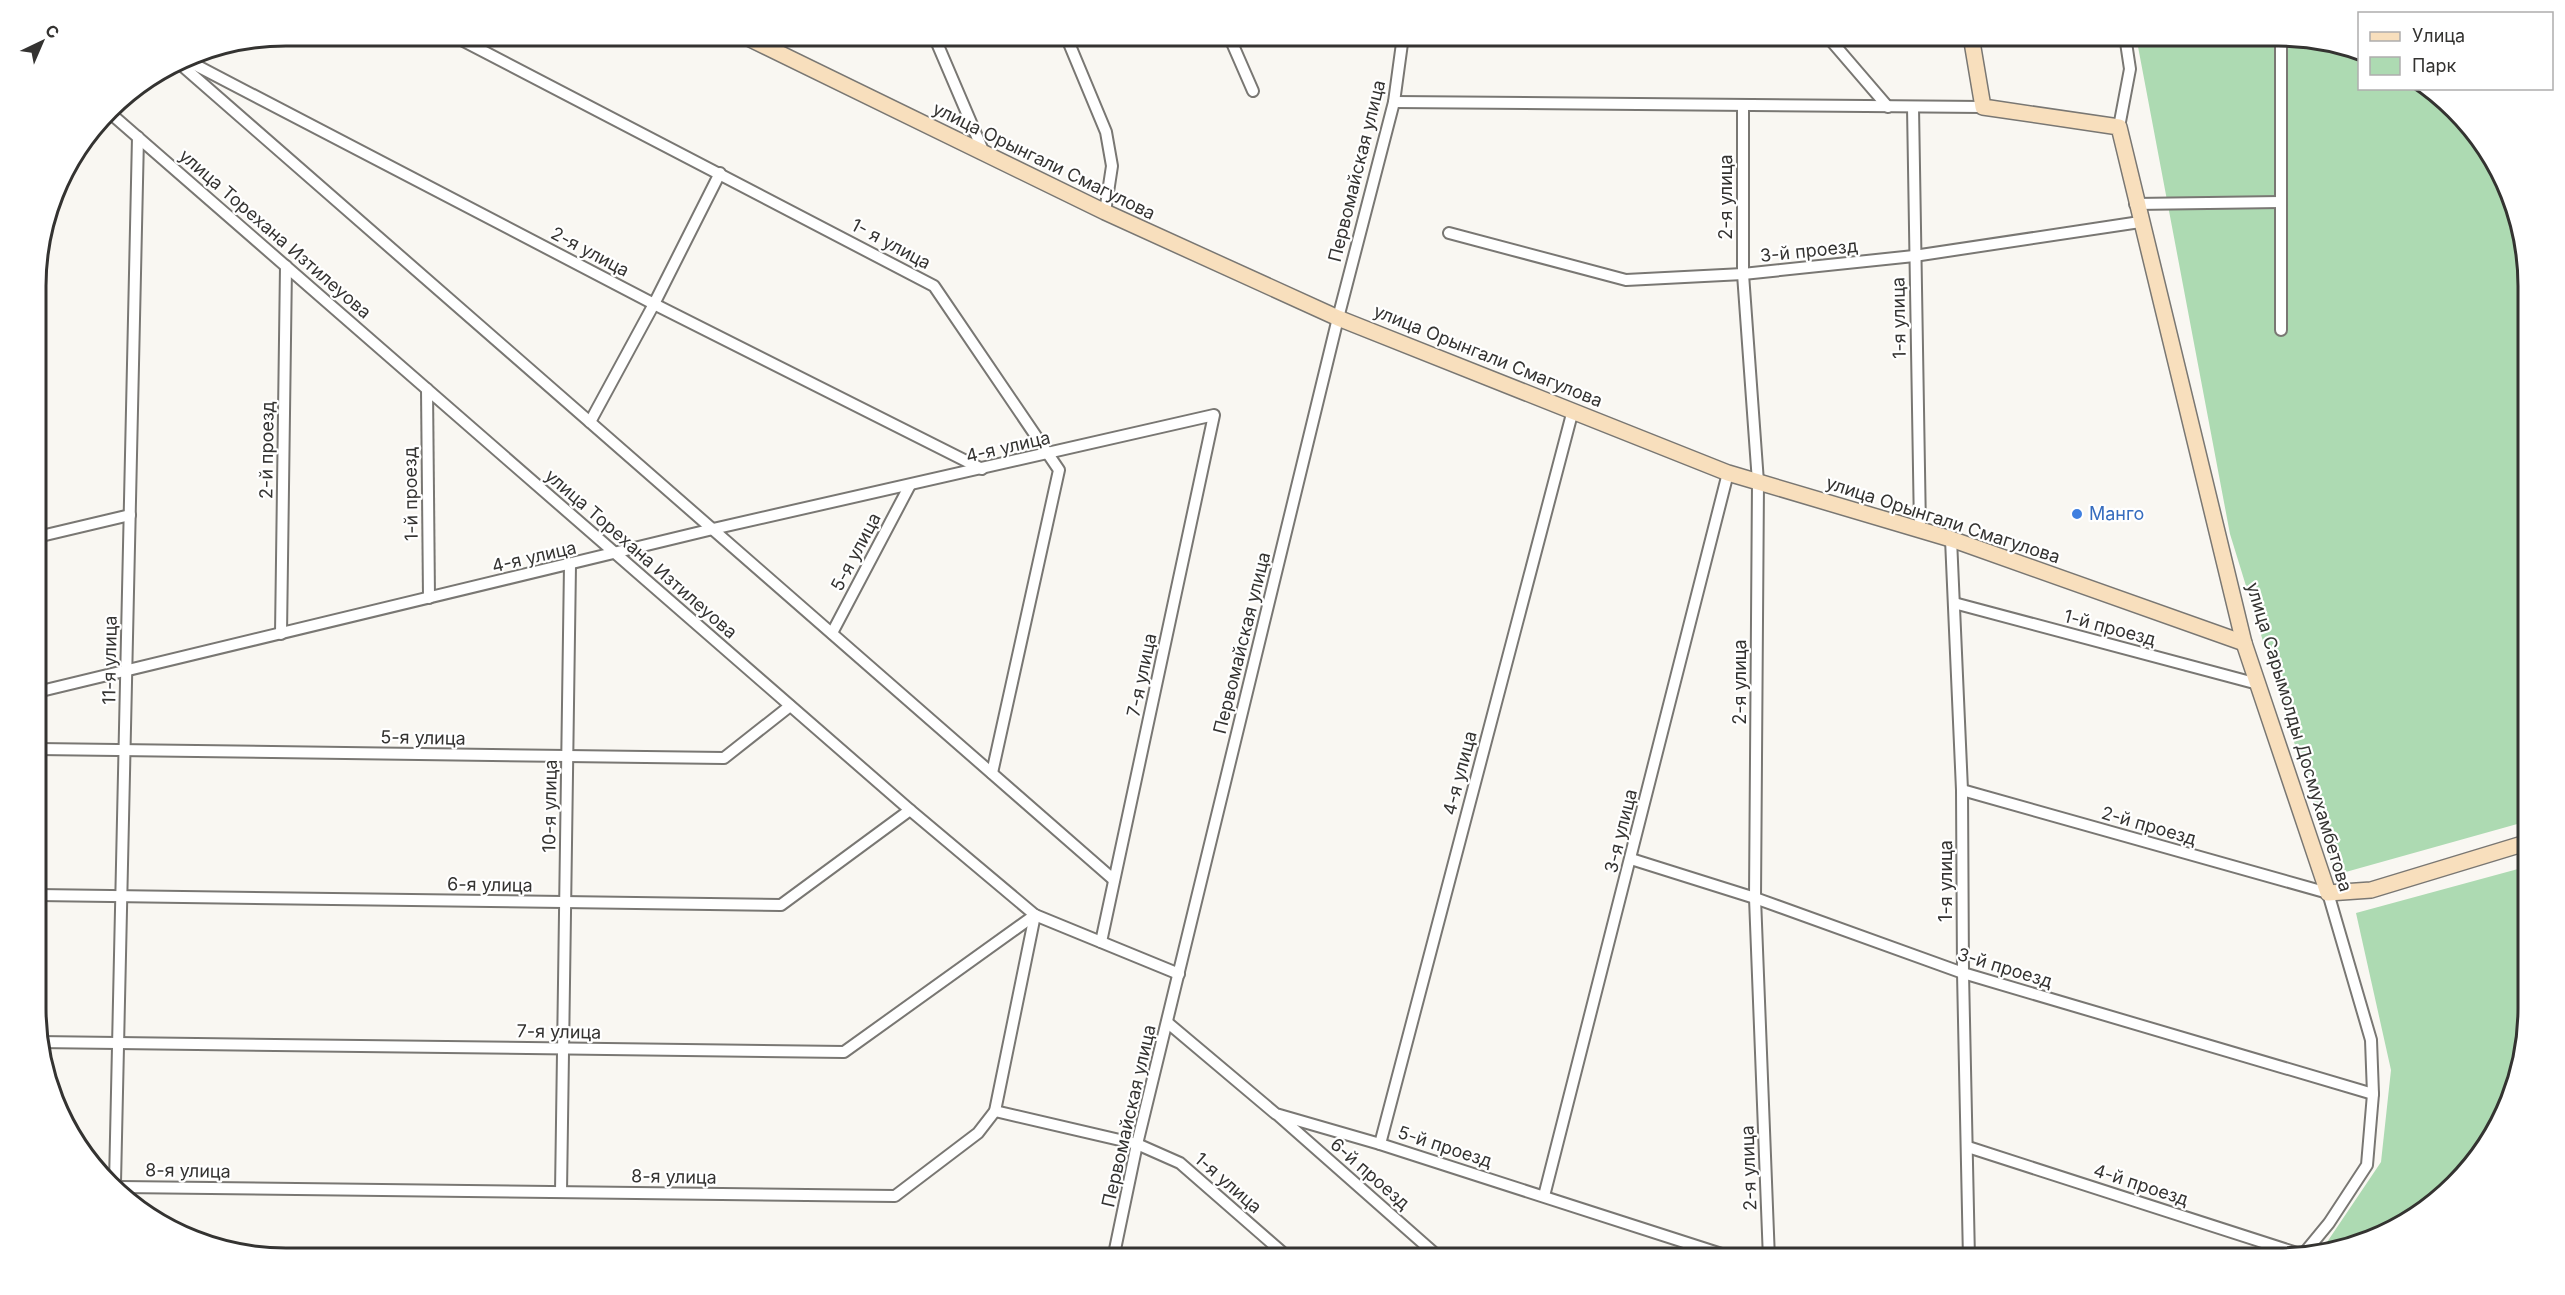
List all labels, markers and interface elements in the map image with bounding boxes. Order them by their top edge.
north arrow [12,12,72,72]
legend [2358,12,2553,90]
text: С [41,20,64,43]
text: Улица [2412,25,2465,46]
text: Парк [2412,55,2457,76]
street label: Первомайская улица [1324,78,1389,264]
street label: улица Орынгали Смагулова [930,97,1159,224]
street label: улица Торехана Изтилеуова [175,145,375,323]
street label: 2-я улица [1715,154,1736,240]
street label: 1- я улица [848,214,935,273]
street label: 2-я улица [548,222,633,281]
street label: 3-й проезд [1759,235,1859,266]
street label: 1-я улица [1887,277,1910,359]
street label: улица Орынгали Смагулова [1371,300,1606,411]
street label: 2-й проезд [255,401,278,499]
street label: 4-я улица [964,427,1052,466]
street label: 1-й проезд [399,447,422,541]
street label: улица Торехана Изтилеуова [541,465,741,643]
street label: улица Орынгали Смагулова [1823,472,2063,567]
place label: Манго [2089,503,2144,524]
marker: Манго [2070,507,2084,521]
street label: 5-я улица [826,509,885,594]
street label: 4-я улица [490,537,578,576]
street label: Первомайская улица [1209,550,1274,736]
street label: улица Сарымолды Досмухамбетова [2242,580,2357,894]
street label: 1-й проезд [2062,605,2158,650]
street label: 11-я улица [98,615,121,705]
street label: 7-я улица [1122,631,1161,718]
street label: 2-я улица [1729,639,1750,725]
street label: 5-я улица [380,726,466,749]
street label: 4-я улица [1438,729,1481,817]
street label: 10-я улица [538,759,561,853]
street label: 3-я улица [1600,787,1641,875]
street label: 2-й проезд [2099,802,2199,849]
street label: 1-я улица [1935,840,1956,922]
street label: 6-я улица [447,873,533,896]
street label: 3-й проезд [1955,943,2055,992]
street label: 7-я улица [517,1020,602,1043]
street label: Первомайская улица [1097,1023,1160,1209]
street label: 5-й проезд [1395,1121,1495,1172]
street label: 2-я улица [1737,1125,1760,1211]
street label: 6-й проезд [1326,1133,1414,1214]
street label: 1-я улица [1191,1148,1266,1217]
street label: 8-я улица [145,1159,231,1182]
street label: 4-й проезд [2091,1159,2191,1210]
street label: 8-я улица [631,1165,717,1188]

